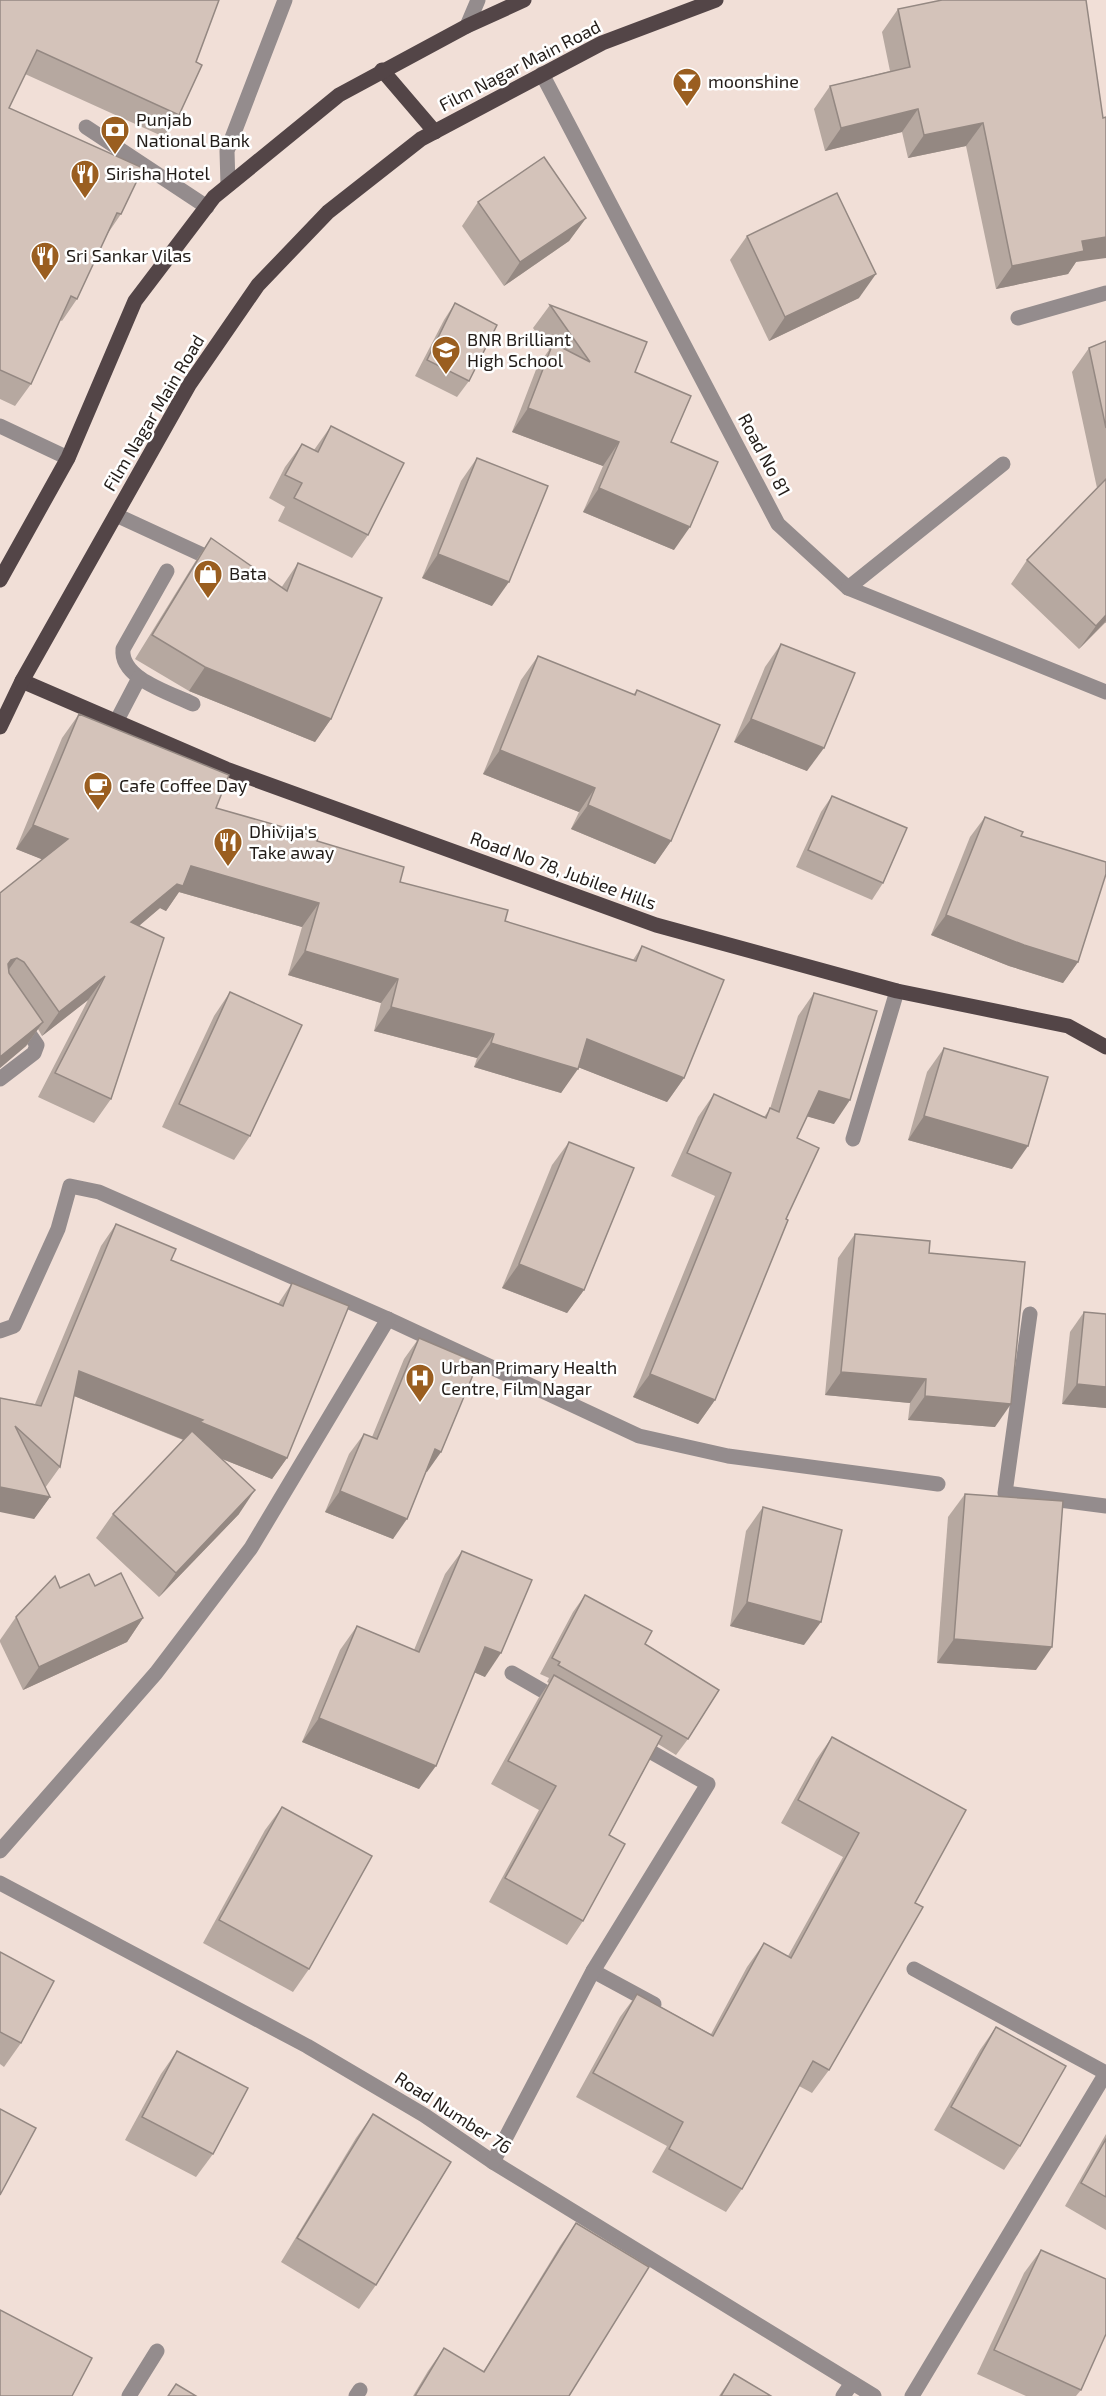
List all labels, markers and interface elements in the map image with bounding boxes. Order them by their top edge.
street label: Film Nagar Main Road [435,15,604,115]
bar icon: moonshine [671,66,703,108]
place label: moonshine [708,70,799,92]
place label: Punjab National Bank [136,108,250,151]
bank icon: Punjab National Bank [99,114,131,156]
restaurant icon: Sirisha Hotel [69,158,101,200]
place label: Sirisha Hotel [106,162,210,184]
restaurant icon: Sri Sankar Vilas [29,240,61,282]
place label: Sri Sankar Vilas [66,244,192,266]
place label: BNR Brilliant High School [467,328,571,371]
street label: Film Nagar Main Road [98,330,209,495]
school or university icon: BNR Brilliant High School [430,334,462,376]
street label: Road No 81 [734,409,796,500]
shop icon: Bata [192,558,224,600]
place label: Bata [229,562,267,584]
cafe icon: Cafe Coffee Day [82,770,114,812]
place label: Cafe Coffee Day [119,774,248,796]
place label: Dhivija's Take away [249,820,335,863]
restaurant icon: Dhivija's Take away [212,826,244,868]
street label: Road No 78, Jubilee Hills [467,826,659,914]
place label: Urban Primary Health Centre, Film Nagar [441,1356,617,1399]
hospital icon: Urban Primary Health Centre, Film Nagar [404,1362,436,1404]
street label: Road Number 76 [391,2066,516,2158]

